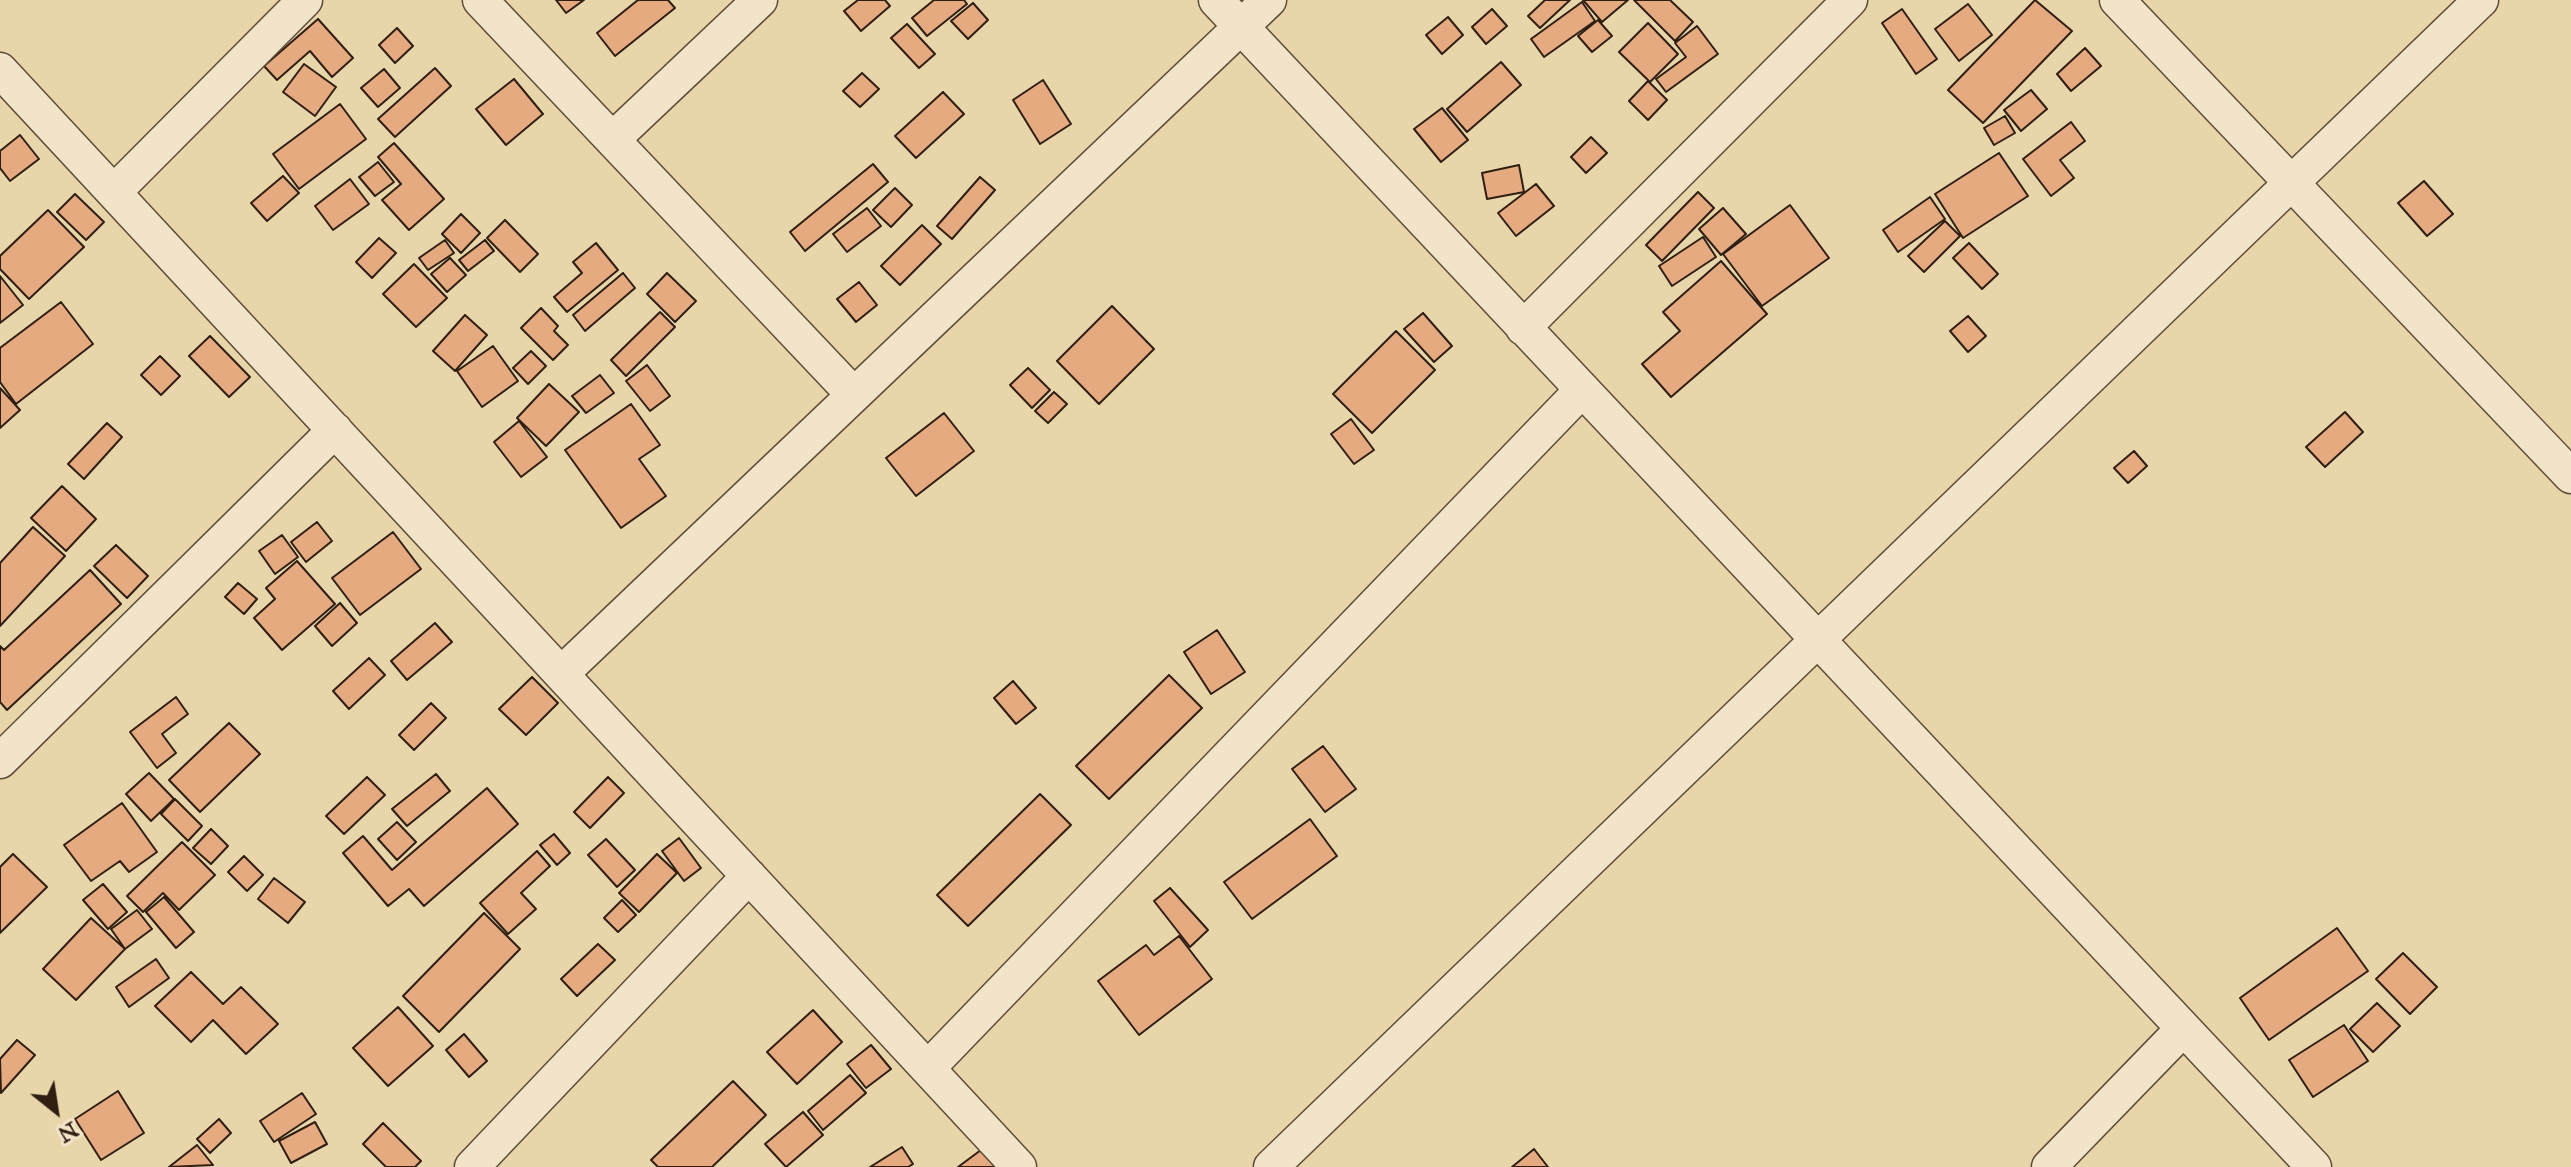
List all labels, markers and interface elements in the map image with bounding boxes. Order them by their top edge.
north arrow [16,1071,96,1151]
text: N [53,1116,83,1149]

